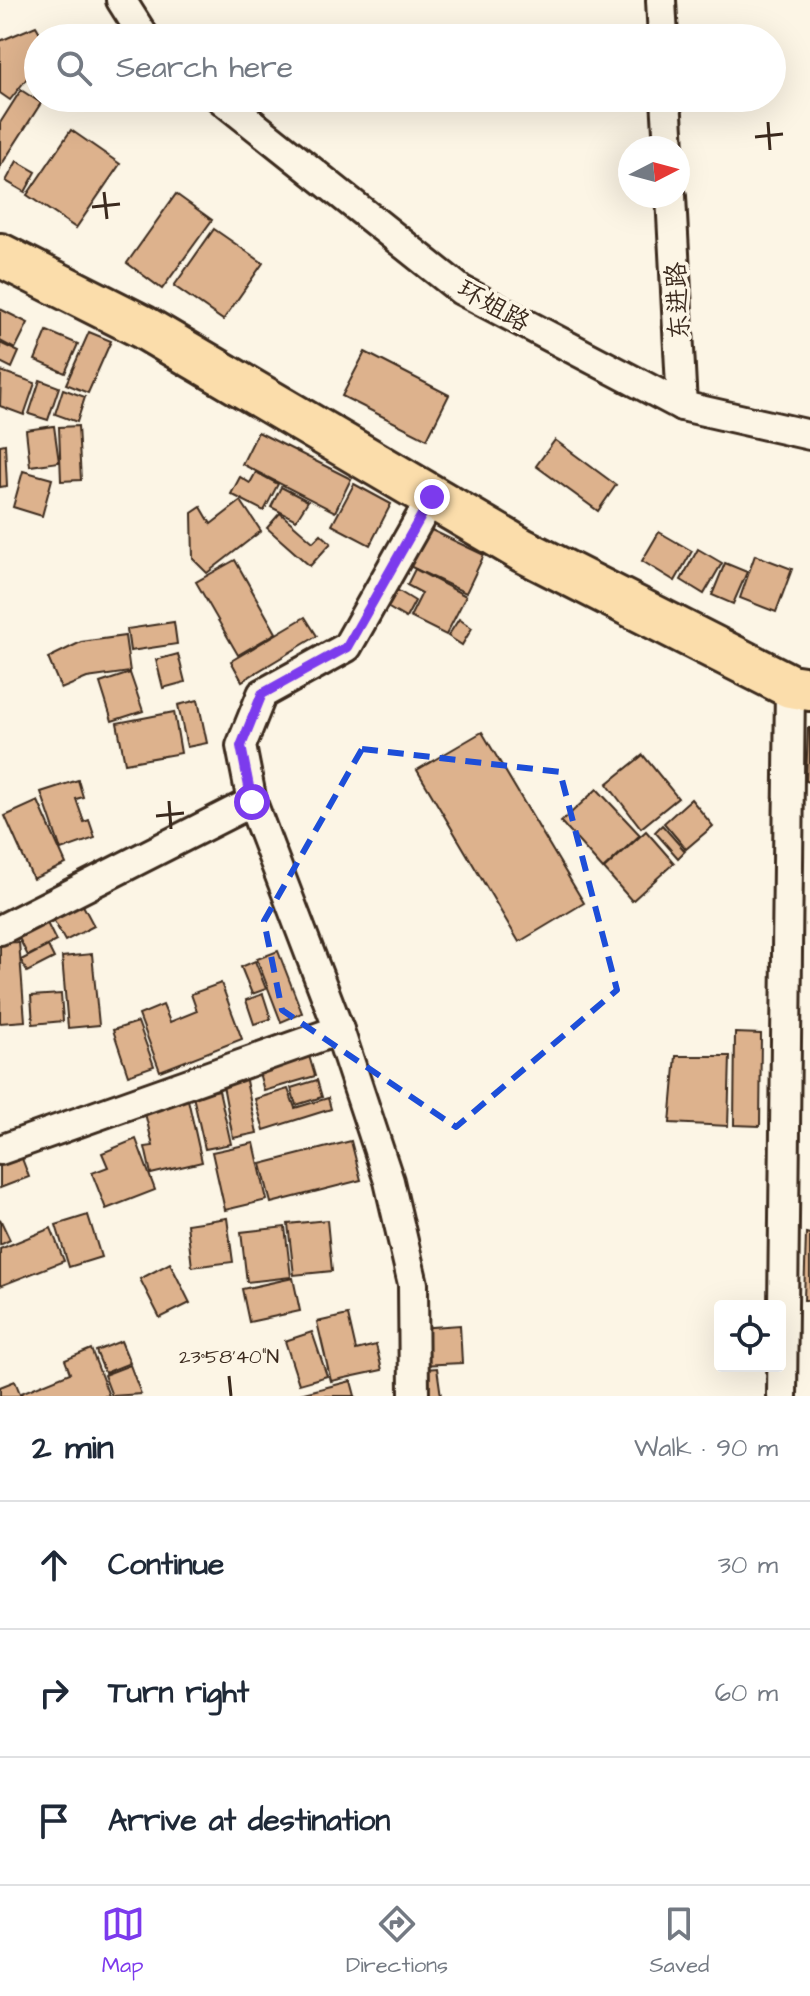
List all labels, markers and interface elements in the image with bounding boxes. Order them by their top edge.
search box [24,24,786,112]
icon: search [52,46,96,90]
text: Search here [116,47,293,89]
north arrow [618,136,690,208]
street label: 东进路 [658,261,698,341]
street label: 环姐路 [451,271,536,341]
route end [414,479,450,515]
route start [234,784,270,820]
map controls [714,1300,786,1372]
button: locate [714,1300,786,1372]
text: 23°58'40"N [179,1343,279,1371]
text: 2 min [32,1424,114,1472]
text: Walk · 90 m [634,1430,778,1466]
icon: ahead [32,1543,76,1587]
text: Continue [108,1544,224,1586]
text: 30 m [718,1547,778,1583]
icon: right [32,1671,76,1715]
text: Turn right [108,1672,249,1714]
text: 60 m [715,1675,778,1711]
icon: arrive [32,1799,76,1843]
text: Arrive at destination [108,1800,390,1842]
tab: Map [101,1902,145,1981]
tab: Directions [346,1902,448,1981]
tab: Saved [649,1902,709,1981]

